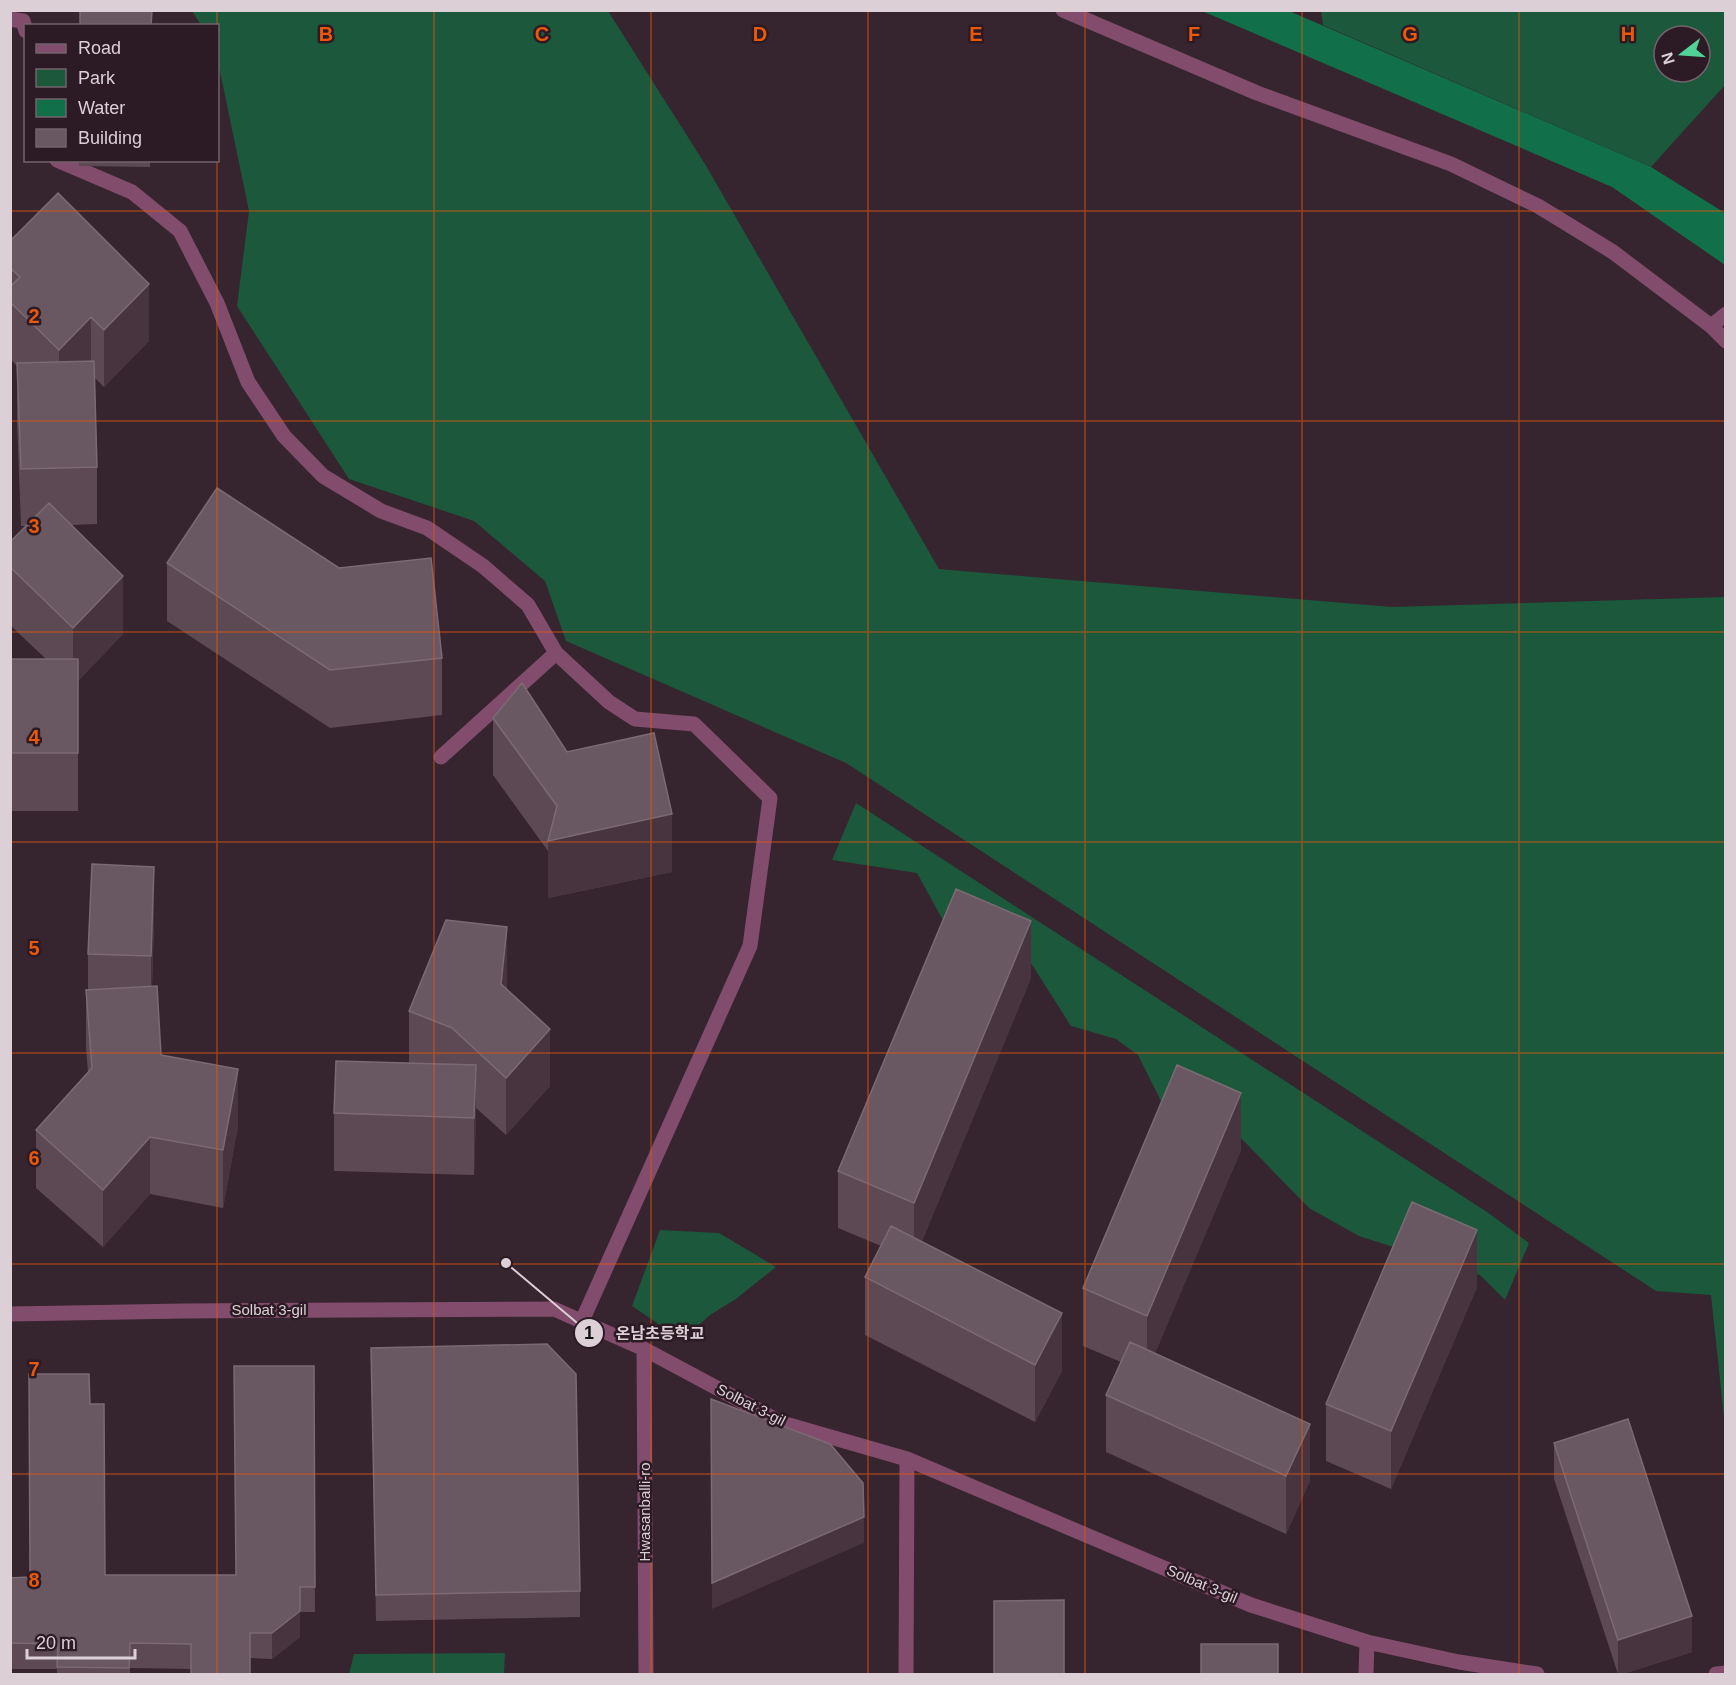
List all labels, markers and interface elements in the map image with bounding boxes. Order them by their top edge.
text: B [319,23,333,45]
text: C [535,23,549,45]
text: D [753,23,767,45]
text: E [969,23,983,45]
text: F [1188,23,1200,45]
text: G [1402,23,1418,45]
text: H [1621,23,1635,45]
legend [24,24,219,162]
north arrow [1652,24,1712,84]
text: Road [78,38,121,58]
text: N [1658,50,1678,66]
text: Park [78,68,116,88]
text: Water [78,98,125,118]
text: Building [78,128,142,148]
text: 2 [28,305,40,327]
text: 3 [28,515,40,537]
text: 4 [28,726,40,748]
text: 5 [28,937,40,959]
text: 6 [28,1147,40,1169]
street label: Solbat 3-gil [231,1301,307,1318]
callout: 온남초등학교 [574,1316,716,1350]
text: 1 [584,1323,594,1343]
text: 온남초등학교 [616,1324,704,1342]
text: 7 [28,1358,40,1380]
street label: Solbat 3-gil [714,1380,789,1429]
street label: Hwasanballi-ro [636,1462,653,1562]
street label: Solbat 3-gil [1164,1561,1240,1606]
text: 8 [28,1569,40,1591]
scale bar [27,1622,135,1660]
text: 20 m [36,1633,76,1653]

